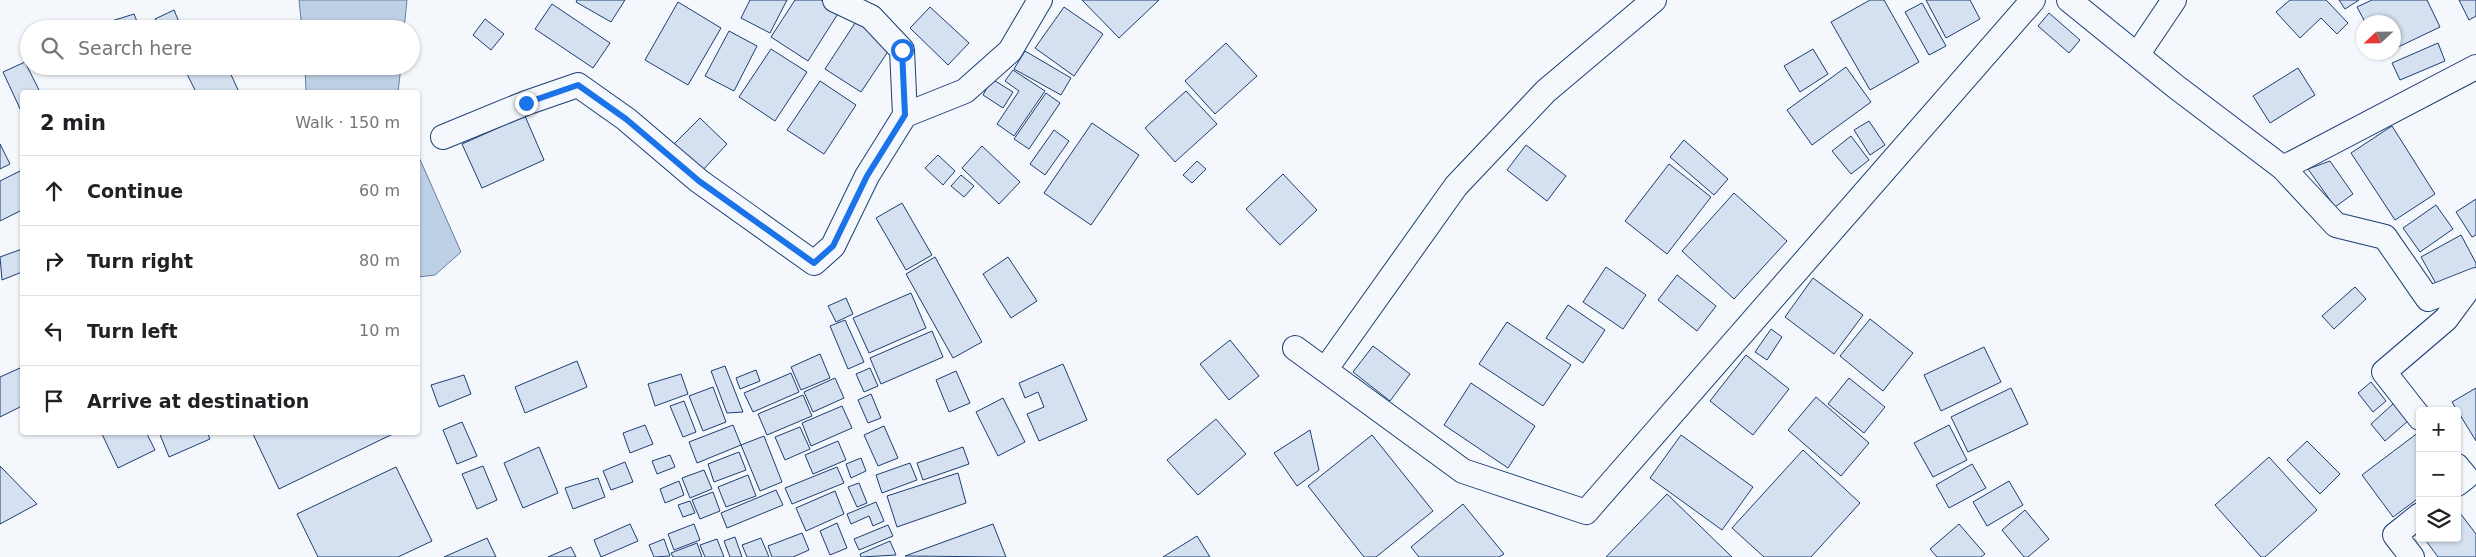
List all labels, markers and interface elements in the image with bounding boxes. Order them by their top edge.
north arrow [2356,15,2401,60]
search box [20,20,420,75]
icon: search [38,34,66,62]
text: Search here [78,37,192,59]
route start [891,39,914,62]
route end [515,92,538,115]
text: 2 min [40,111,106,135]
text: Walk · 150 m [295,113,400,132]
icon: ahead [40,177,68,205]
text: Continue [87,180,183,202]
text: 60 m [359,181,400,200]
icon: right [40,247,68,275]
text: Turn right [87,250,193,272]
text: 80 m [359,251,400,270]
icon: left [40,317,68,345]
text: Turn left [87,320,178,342]
text: 10 m [359,321,400,340]
icon: arrive [40,387,68,415]
text: Arrive at destination [87,390,309,412]
map controls [2416,407,2461,542]
button: + [2416,407,2461,452]
button: − [2416,452,2461,497]
button: layers [2416,497,2461,542]

